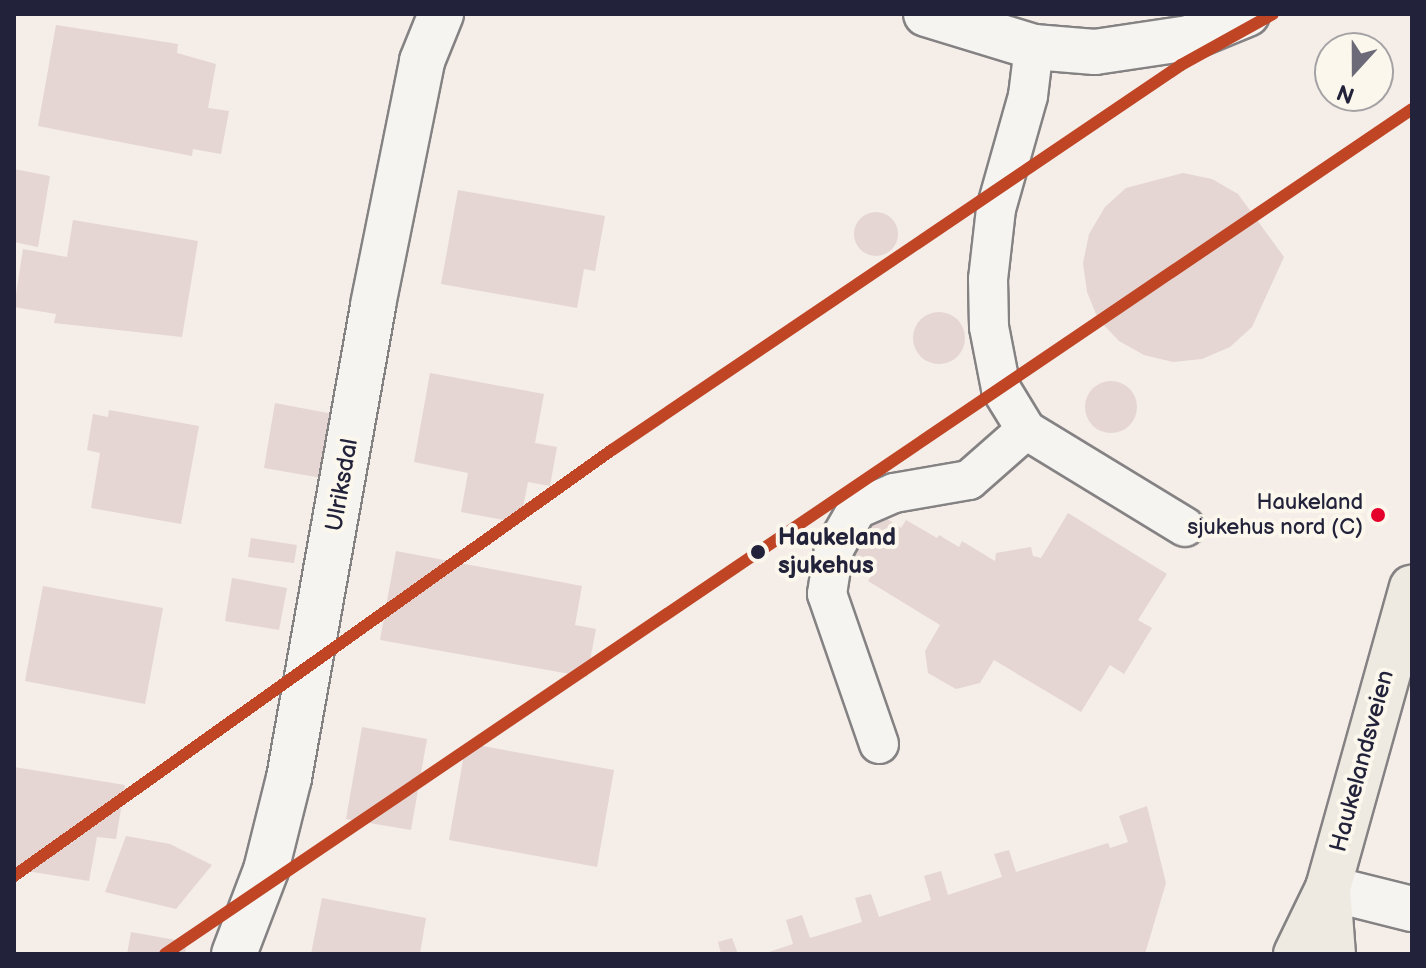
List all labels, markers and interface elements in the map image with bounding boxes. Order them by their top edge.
north arrow [1314,32,1394,112]
text: N [1333,77,1358,109]
street label: Ulriksdal [320,436,364,534]
place label: Haukeland sjukehus nord (C) [1187,489,1363,540]
marker: Haukeland sjukehus nord (C) [1370,507,1386,523]
place label: Haukeland sjukehus [778,524,896,580]
marker: Haukeland sjukehus [745,539,771,565]
street label: Haukelandsveien [1324,667,1400,855]

